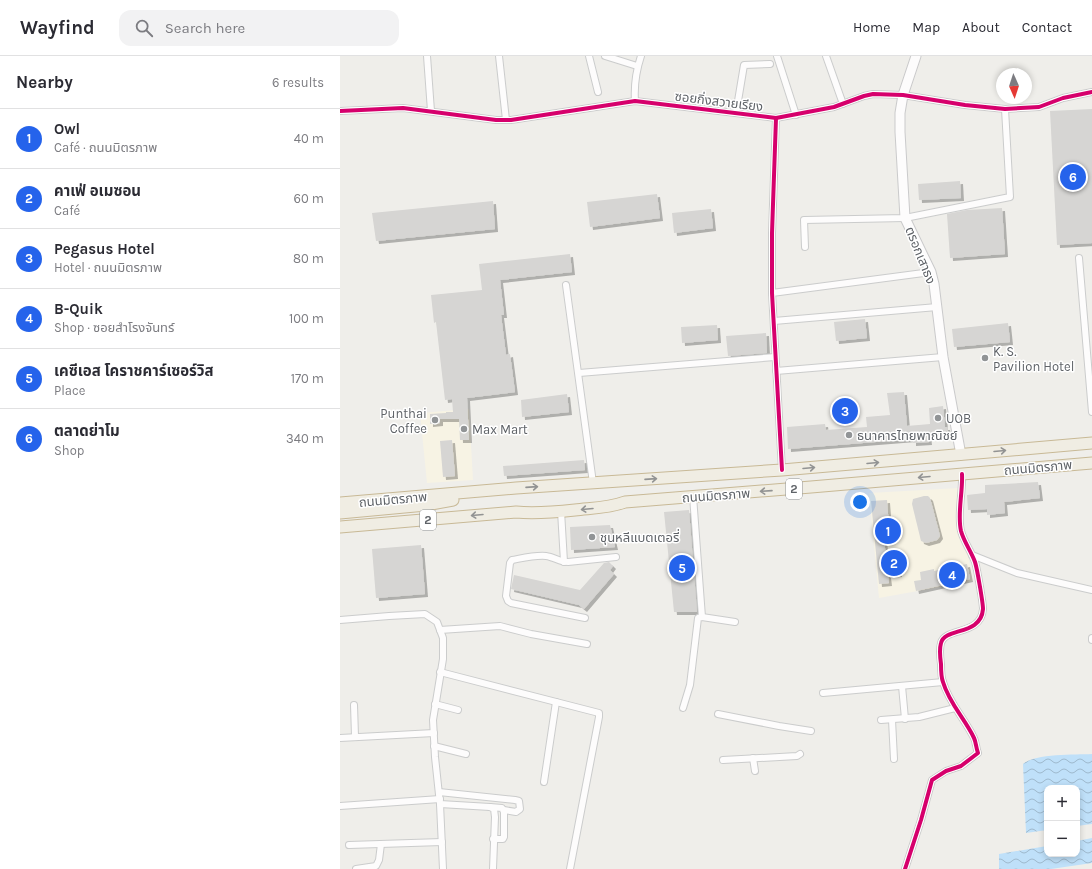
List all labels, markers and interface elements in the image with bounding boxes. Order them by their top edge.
search box [119,10,399,46]
text: Wayfind [20,17,95,39]
icon: search [133,17,155,39]
text: Search here [165,19,245,37]
text: Home [853,19,890,36]
text: Map [912,19,940,36]
text: About [962,19,1000,36]
text: Contact [1022,19,1072,36]
north arrow [996,68,1032,104]
text: Nearby [16,72,73,92]
text: 6 results [272,75,324,90]
street label: ซอยกิ่งสวายเรียง [674,87,764,114]
text: Owl [54,120,80,138]
text: 1 [27,131,31,146]
text: 40 m [294,131,324,146]
text: Café · ถนนมิตรภาพ [54,140,157,155]
pin: 6 [1060,162,1086,192]
text: คาเฟ่ อเมซอน [54,182,141,200]
text: 2 [25,191,33,206]
text: 60 m [294,191,324,206]
text: Café [54,203,80,218]
street label: ตรอกเสาธง [902,224,939,286]
text: Pegasus Hotel [54,240,155,258]
text: 3 [25,251,33,266]
text: 80 m [293,251,324,266]
text: Hotel · ถนนมิตรภาพ [54,260,162,275]
text: B-Quik [54,300,103,318]
text: 4 [25,311,33,326]
text: 100 m [289,311,324,326]
text: Shop · ซอยสำโรงจันทร์ [54,320,174,335]
place label: K. S. Pavilion Hotel [993,344,1074,374]
marker: K. S. Pavilion Hotel [980,353,990,363]
text: เคซีเอส โคราชคาร์เซอร์วิส [54,362,214,380]
text: 5 [25,371,33,386]
text: 170 m [291,371,324,386]
text: Place [54,383,85,398]
pin: 3 [832,396,858,426]
place label: Punthai Coffee [380,406,427,436]
place label: UOB [946,411,971,426]
marker: UOB [933,413,943,423]
marker: Punthai Coffee [430,415,440,425]
text: ตลาดย่าโม [54,422,120,440]
place label: Max Mart [472,422,528,437]
marker: Max Mart [459,424,469,434]
place label: ธนาคารไทยพาณิชย์ [857,428,958,443]
marker: ธนาคารไทยพาณิชย์ [844,430,854,440]
text: 6 [25,431,33,446]
text: 340 m [286,431,324,446]
text: Shop [54,443,84,458]
one-way arrow [993,448,1006,455]
street label: ถนนมิตรภาพ [1003,457,1073,478]
one-way arrow [866,459,879,466]
one-way arrow [802,464,815,472]
one-way arrow [918,473,931,481]
one-way arrow [644,475,657,482]
road number: 2 [786,479,802,499]
one-way arrow [525,483,538,490]
street label: ถนนมิตรภาพ [681,486,751,505]
one-way arrow [760,487,773,494]
street label: ถนนมิตรภาพ [358,489,428,510]
your location [850,492,870,512]
one-way arrow [581,505,594,512]
road number: 2 [420,510,436,530]
one-way arrow [471,512,484,519]
pin: 1 [875,516,901,546]
place label: ชุนหลีแบตเตอรี่ [600,528,679,545]
marker: ชุนหลีแบตเตอรี่ [587,532,597,542]
pin: 2 [881,548,907,578]
pin: 5 [669,553,695,583]
pin: 4 [939,560,965,590]
map controls [1044,785,1080,857]
button: + [1044,785,1080,821]
button: − [1044,821,1080,857]

